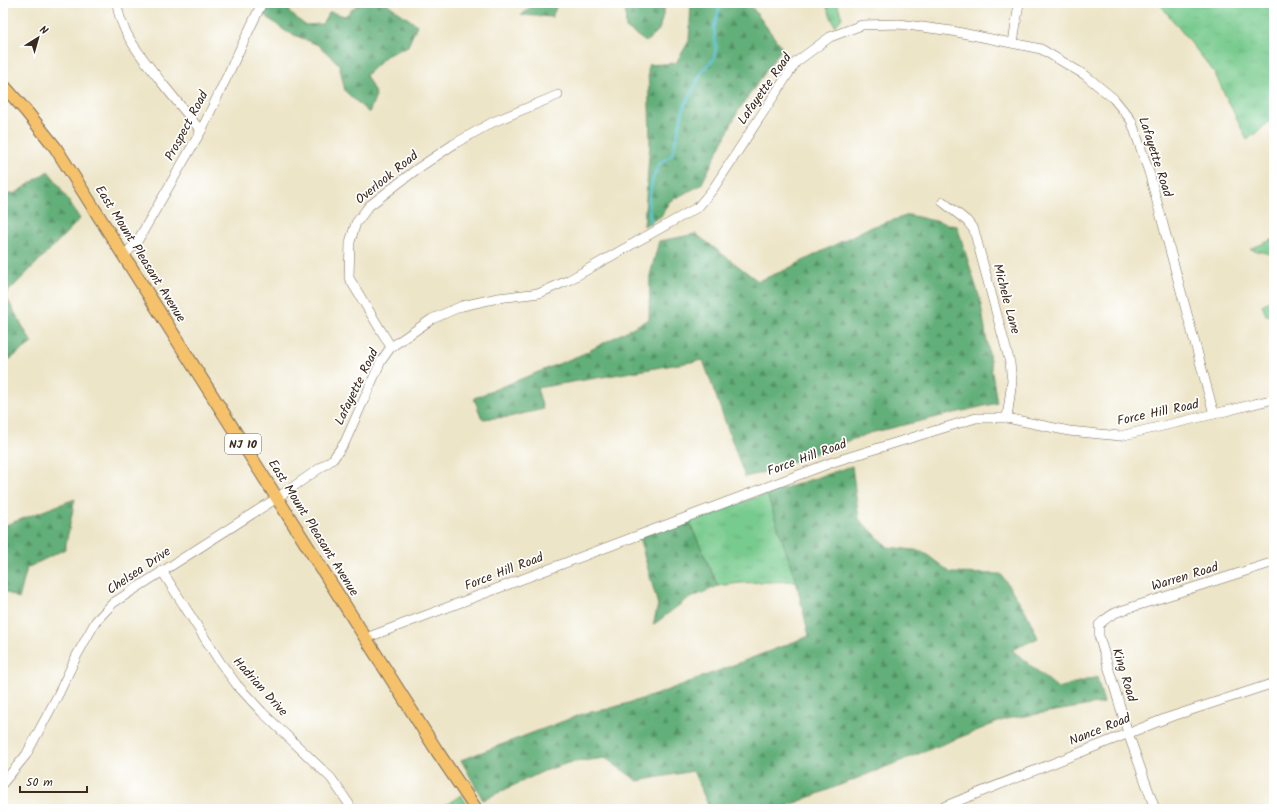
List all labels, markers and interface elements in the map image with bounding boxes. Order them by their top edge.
north arrow [18,18,58,58]
text: N [35,22,52,40]
street label: Lafayette Road [733,48,798,129]
street label: Prospect Road [160,87,215,165]
street label: Lafayette Road [1132,114,1178,200]
street label: Overlook Road [351,146,424,210]
street label: East Mount Pleasant Avenue [89,181,191,327]
street label: Michele Lane [987,261,1026,337]
street label: Lafayette Road [329,344,385,429]
street label: Force Hill Road [1115,394,1201,432]
road number: NJ 10 [225,434,261,454]
street label: Force Hill Road [764,434,850,482]
street label: East Mount Pleasant Avenue [262,455,364,601]
street label: Chelsea Drive [103,542,176,600]
street label: Force Hill Road [461,547,547,597]
street label: Warren Road [1149,557,1222,597]
street label: King Road [1106,646,1142,705]
street label: Hadrian Drive [227,652,293,722]
street label: Nance Road [1066,708,1134,752]
scale bar [20,768,87,794]
text: 50 m [26,773,53,792]

